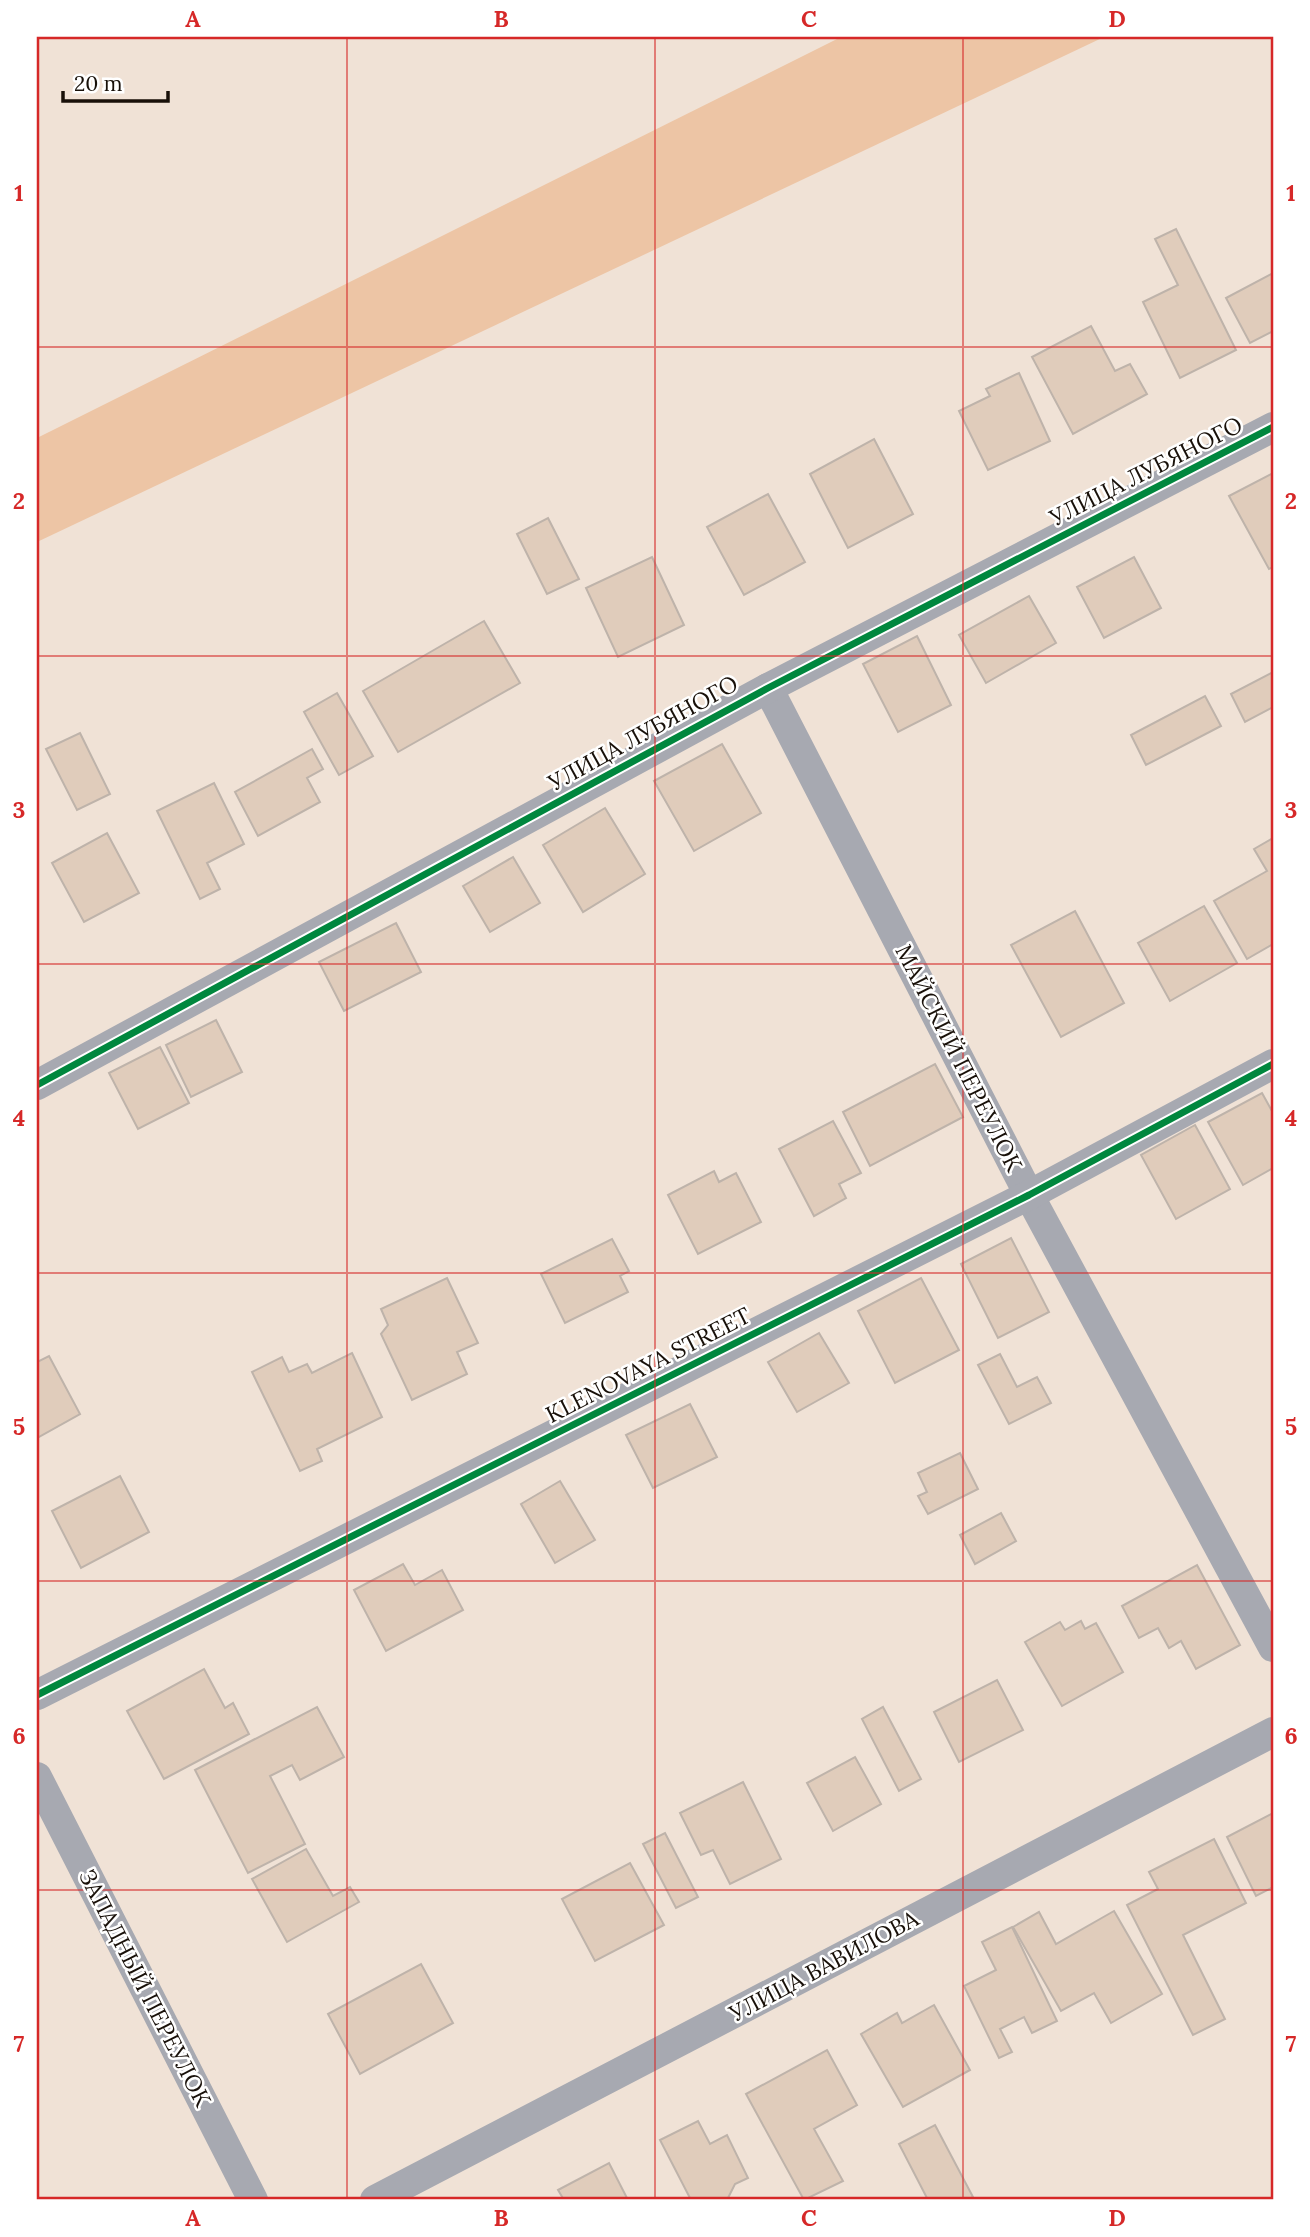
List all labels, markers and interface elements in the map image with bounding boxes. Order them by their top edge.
text: A [185,4,201,33]
text: B [493,4,509,33]
text: C [801,4,817,33]
text: D [1108,4,1126,33]
scale bar [63,60,168,104]
text: 20 m [74,70,123,97]
text: 1 [14,178,24,207]
text: 1 [1286,178,1296,207]
street label: УЛИЦА ЛУБЯНОГО [1044,409,1247,532]
text: 2 [13,486,25,515]
text: 2 [1285,486,1297,515]
street label: УЛИЦА ЛУБЯНОГО [542,668,743,797]
text: 3 [13,795,25,824]
text: 3 [1285,795,1297,824]
street label: МАЙСКИЙ ПЕРЕУЛОК [889,939,1030,1177]
text: 4 [13,1103,25,1132]
text: 4 [1285,1103,1297,1132]
street label: KLENOVAYA STREET [540,1300,755,1429]
text: 5 [13,1412,25,1441]
text: 5 [1285,1412,1297,1441]
text: 6 [12,1721,26,1750]
text: 6 [1284,1721,1298,1750]
street label: ЗАПАДНЫЙ ПЕРЕУЛОК [73,1864,218,2112]
street label: УЛИЦА ВАВИЛОВА [723,1903,924,2028]
text: 7 [14,2029,25,2058]
text: 7 [1286,2029,1297,2058]
text: A [185,2203,201,2232]
text: B [493,2203,509,2232]
text: C [801,2203,817,2232]
text: D [1108,2203,1126,2232]

